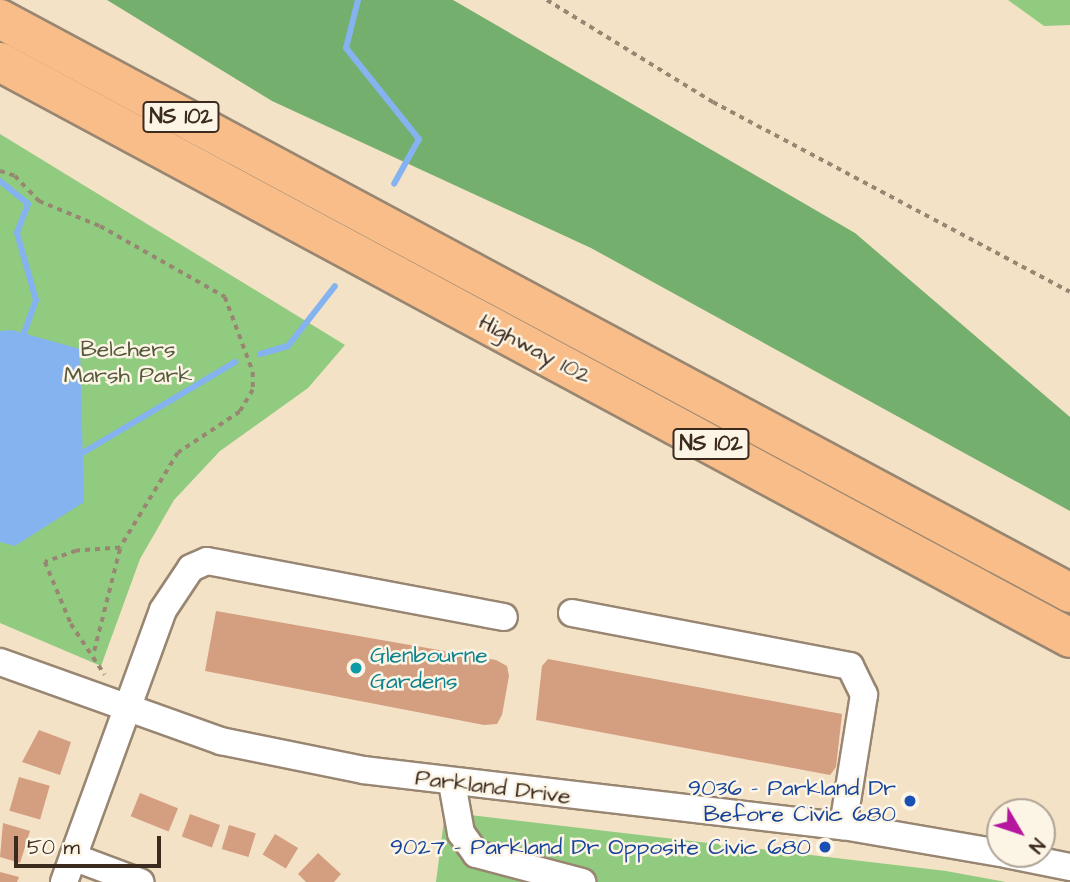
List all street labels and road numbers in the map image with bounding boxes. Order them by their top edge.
road number: NS 102 [141,100,221,134]
street label: Highway 102 [474,308,596,390]
road number: NS 102 [671,426,751,462]
street label: Parkland Drive [414,764,572,810]

